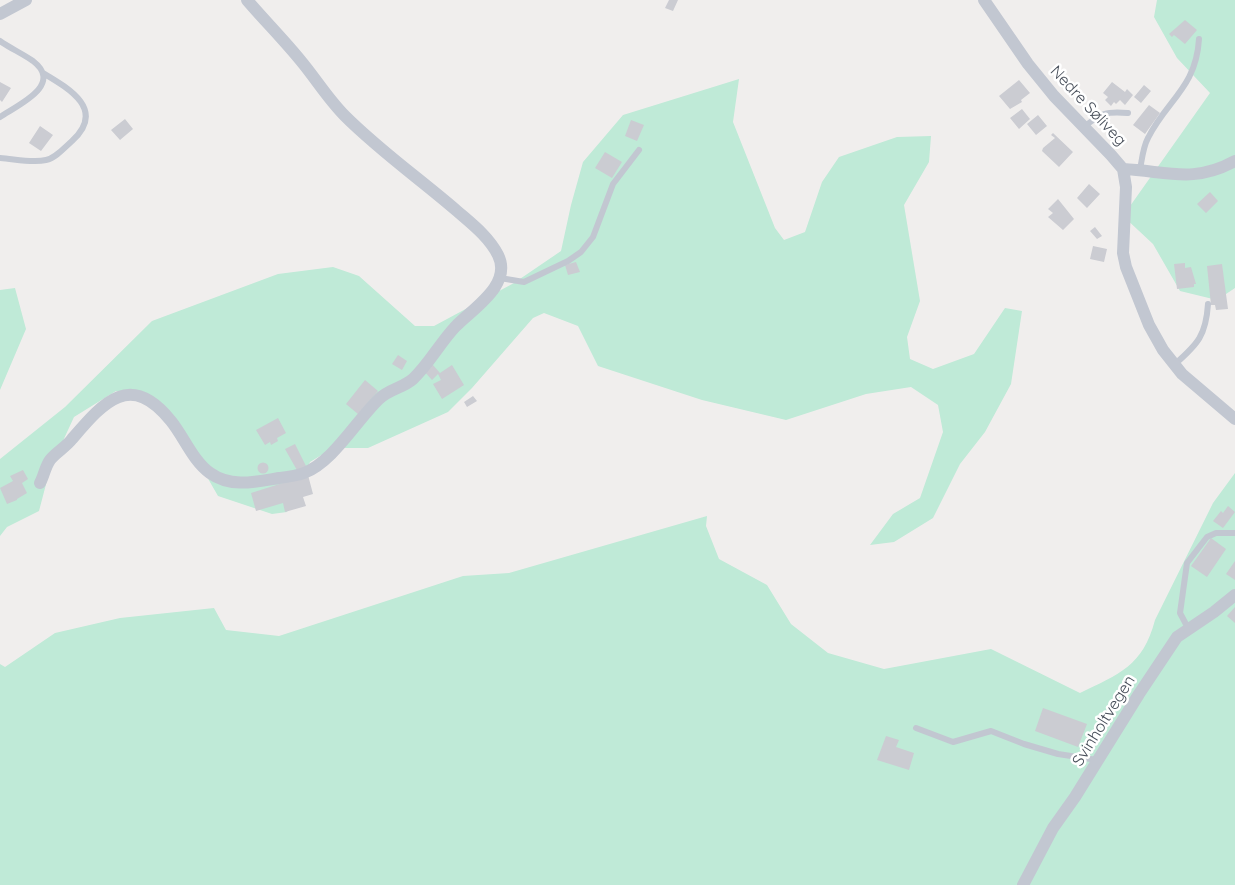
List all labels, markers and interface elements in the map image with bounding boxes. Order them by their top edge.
street label: Nedre Søliveg [1046,62,1130,150]
street label: Svinholtvegen [1069,672,1139,770]

